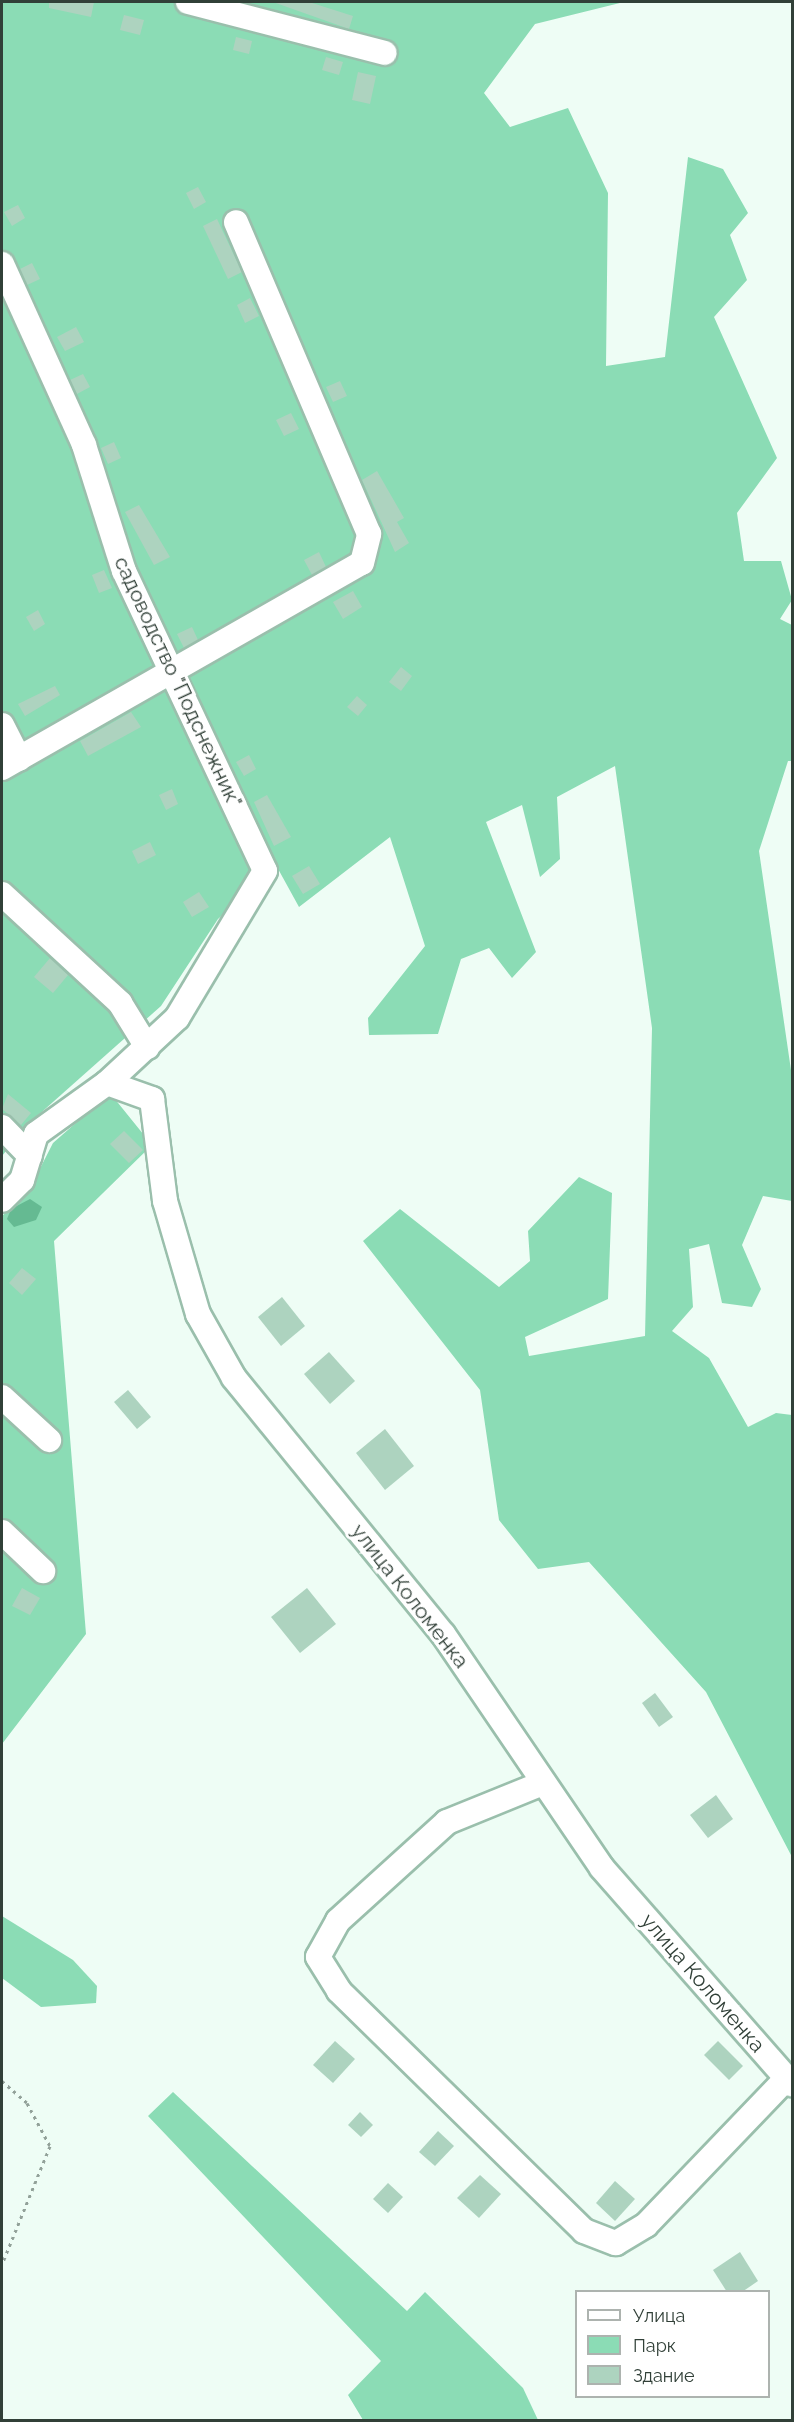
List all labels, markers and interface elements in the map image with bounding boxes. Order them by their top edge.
street label: садоводство "Подснежник" [109,552,247,812]
street label: улица Коломенка [346,1519,474,1673]
street label: улица Коломенка [636,1908,770,2058]
legend [575,2290,770,2398]
text: Улица [633,2305,685,2326]
text: Парк [633,2335,676,2356]
text: Здание [633,2365,695,2386]

